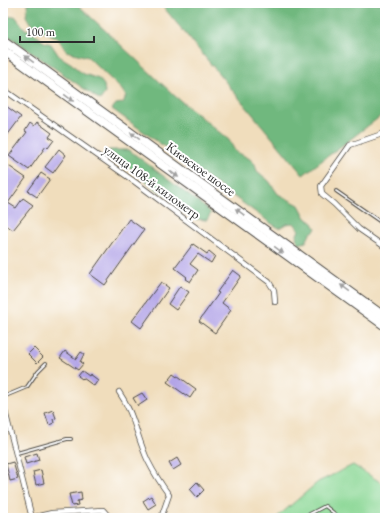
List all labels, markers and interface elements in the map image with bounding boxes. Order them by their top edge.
scale bar [20,18,94,44]
text: 100 m [26,24,56,40]
one-way arrow [24,55,35,64]
one-way arrow [63,94,74,102]
one-way arrow [129,131,140,140]
street label: Киевское шоссе [163,138,239,200]
street label: улица 108-й километр [100,141,204,223]
one-way arrow [169,170,179,178]
one-way arrow [235,208,245,216]
one-way arrow [274,246,285,254]
one-way arrow [340,284,351,292]

